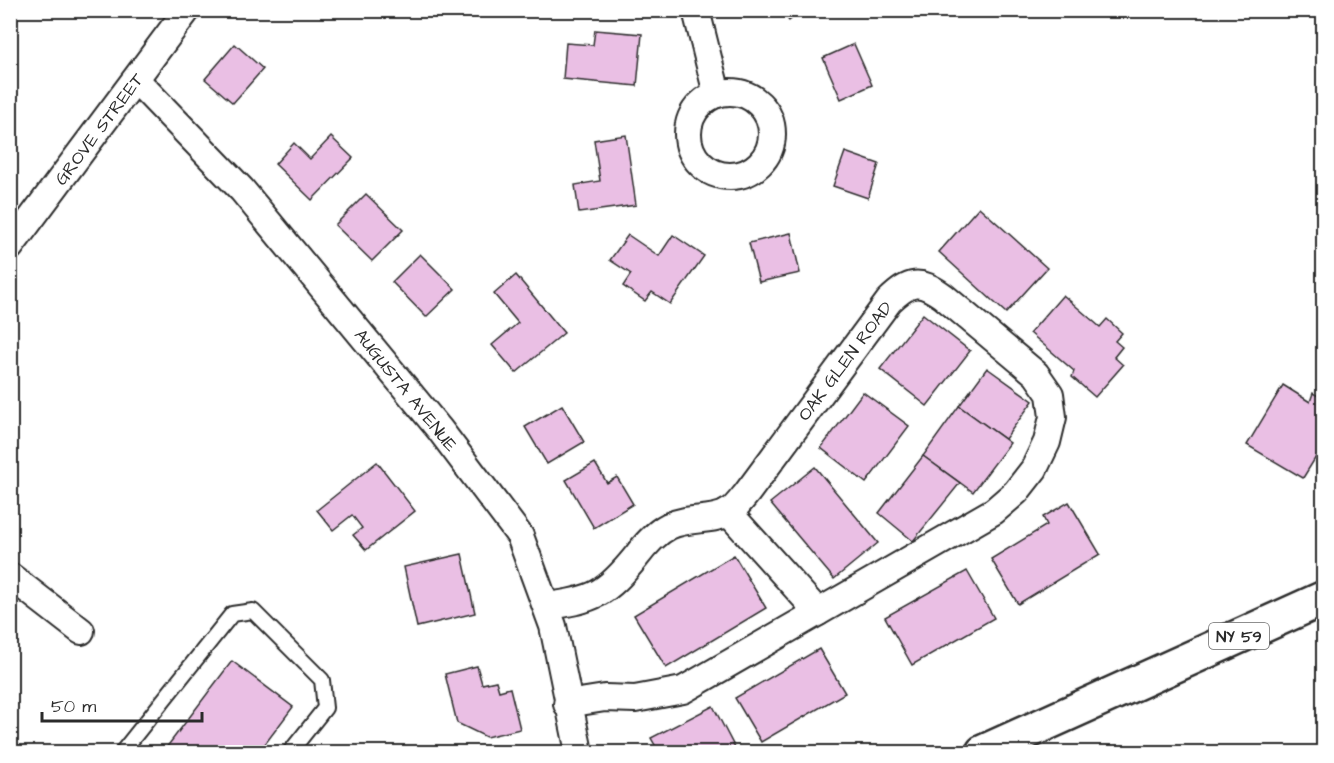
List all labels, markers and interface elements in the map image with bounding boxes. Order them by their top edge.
street label: GROVE STREET [49,67,150,191]
street label: OAK GLEN ROAD [792,296,899,426]
street label: AUGUSTA AVENUE [348,324,463,457]
road number: NY 59 [1209,623,1269,649]
scale bar [42,685,202,723]
text: 50 m [51,694,96,719]

